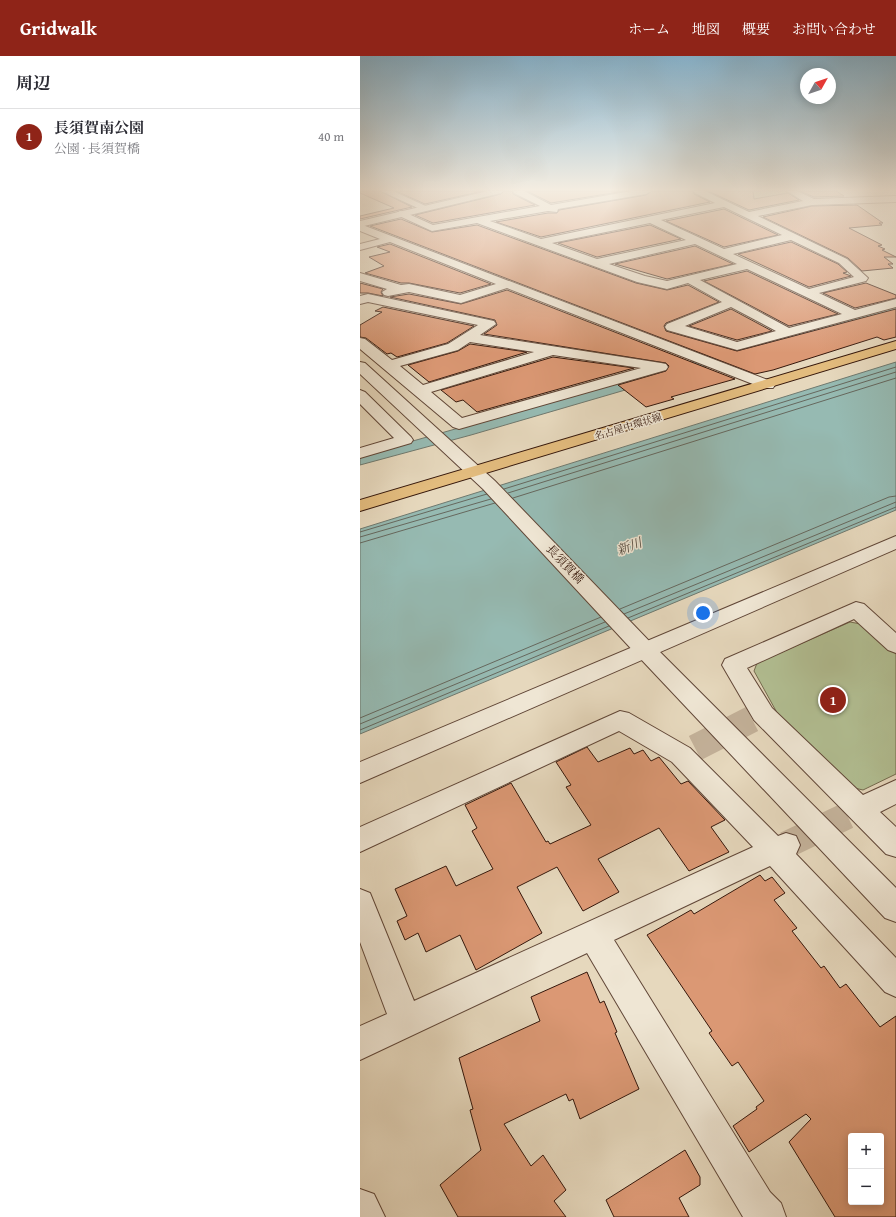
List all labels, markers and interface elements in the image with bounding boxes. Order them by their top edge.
text: Gridwalk [20,14,97,42]
text: ホーム [628,19,670,39]
text: 地図 [692,19,720,39]
text: 概要 [742,19,770,39]
text: お問い合わせ [792,19,876,39]
north arrow [800,68,836,104]
text: 周辺 [16,70,50,95]
text: 長須賀南公園 [54,117,144,138]
text: 1 [26,127,32,146]
text: 40 m [318,127,344,146]
text: 公園 · 長須賀橋 [54,139,140,158]
street label: 名古屋中環状線 [592,409,664,444]
water label: 新川 [614,532,647,560]
street label: 長須賀橋 [543,540,588,587]
your location [693,603,713,623]
pin: 1 [820,685,846,715]
map controls [848,1133,884,1205]
button: + [848,1133,884,1169]
button: − [848,1169,884,1205]

